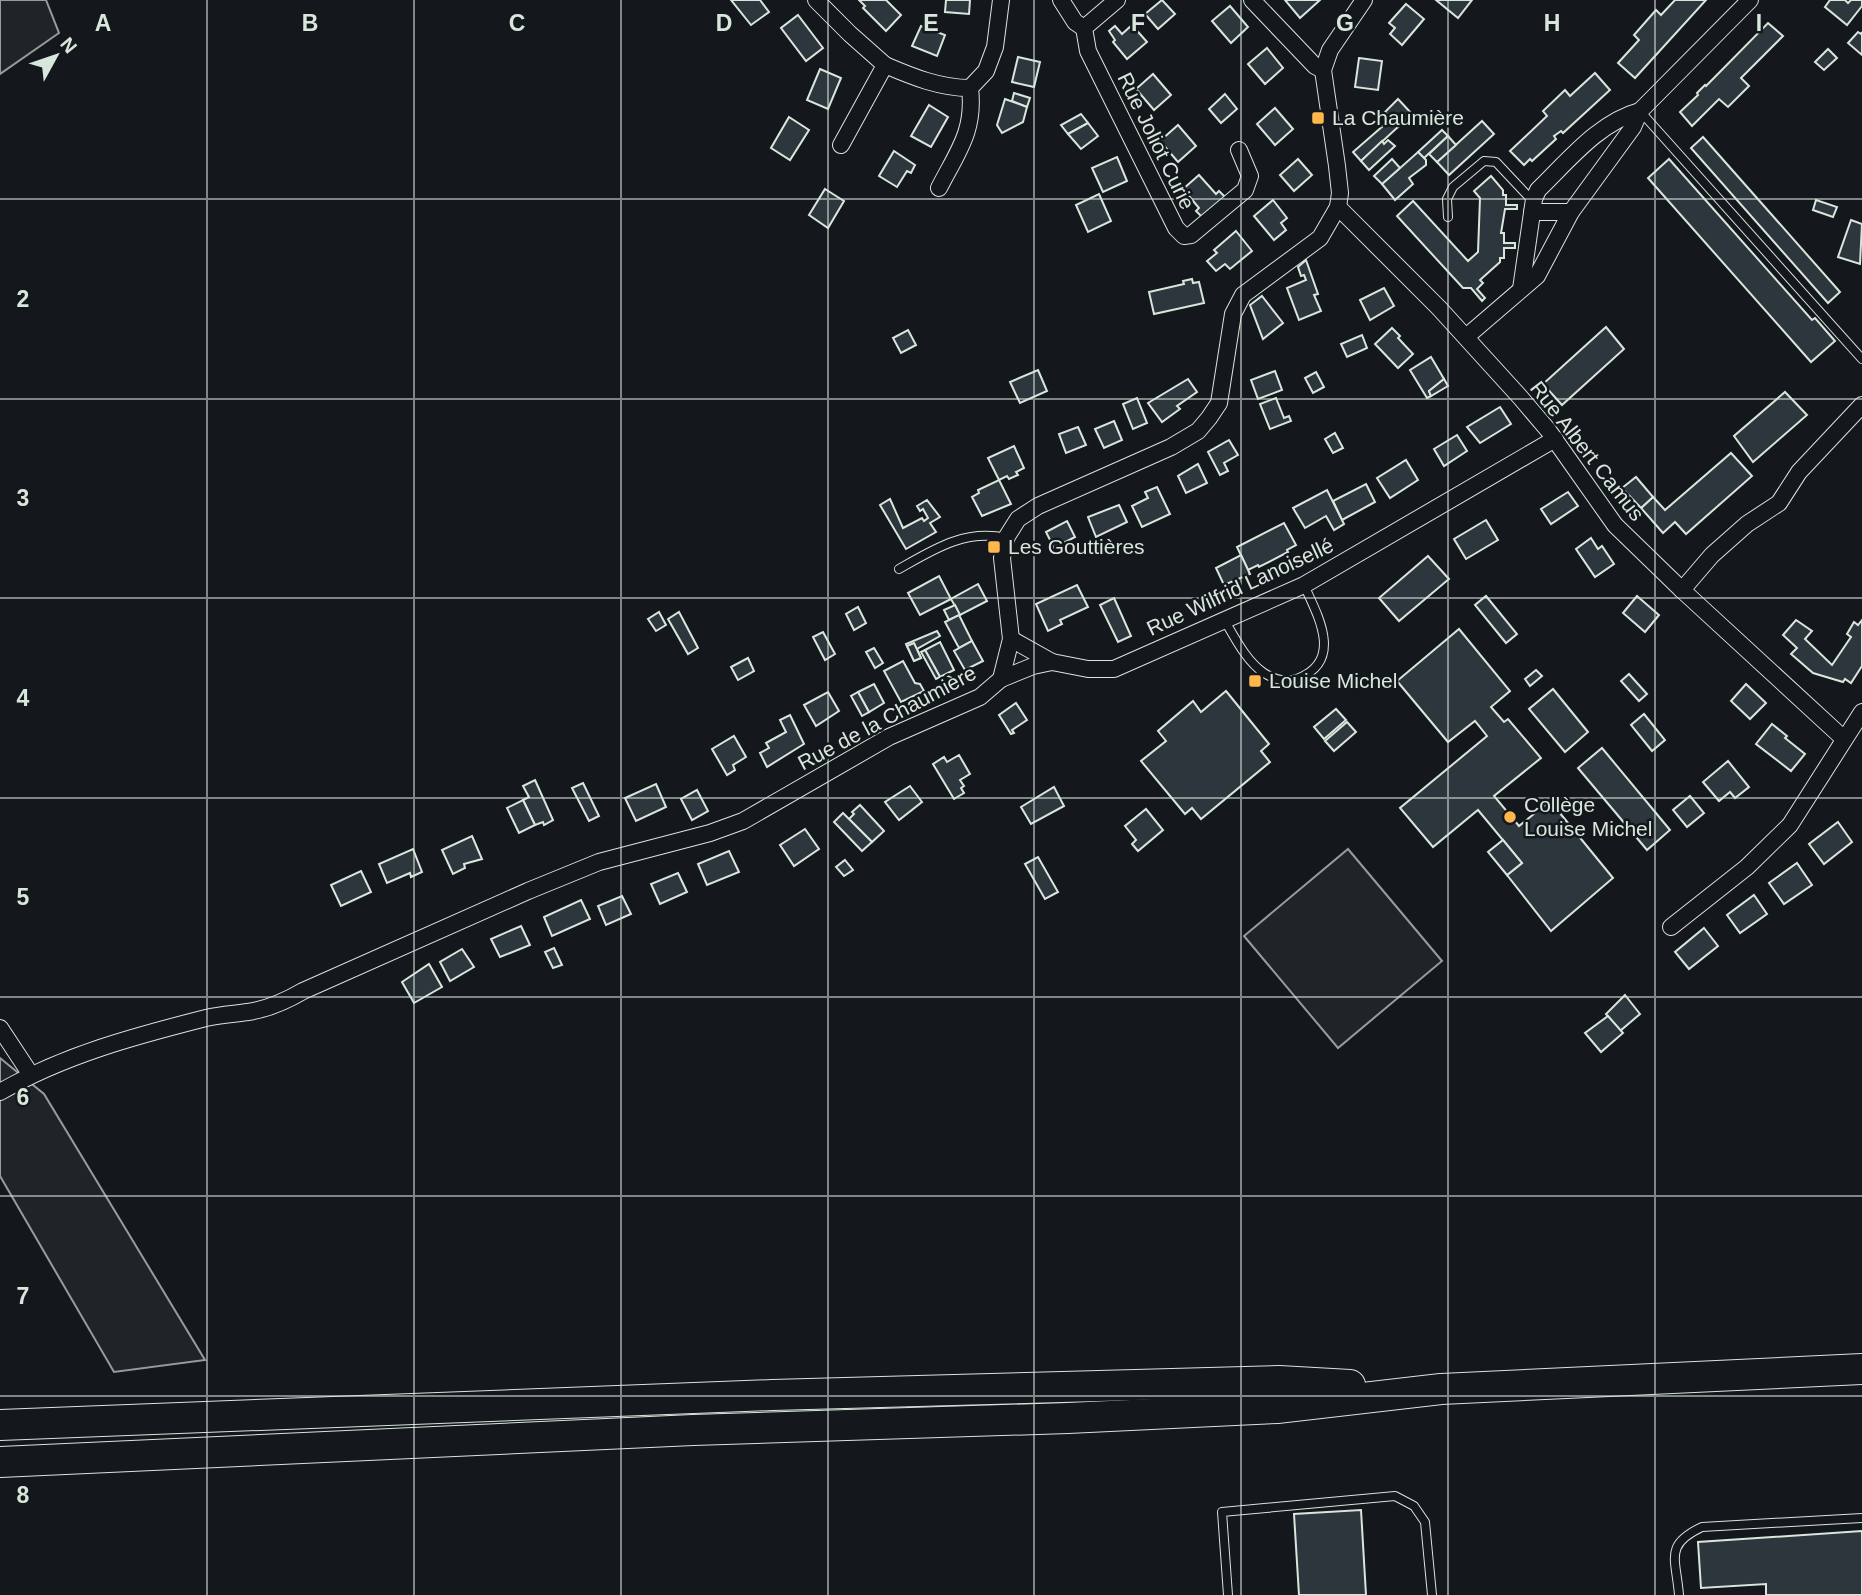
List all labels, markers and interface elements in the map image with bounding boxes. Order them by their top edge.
text: A [95,10,111,36]
text: B [302,10,318,36]
text: C [509,10,525,36]
text: D [716,10,732,36]
text: E [923,10,939,36]
text: F [1131,10,1145,36]
text: G [1336,10,1354,36]
text: H [1544,10,1560,36]
text: I [1756,10,1762,36]
north arrow [21,21,91,91]
text: N [56,33,81,57]
street label: Rue Joliot Curie [1113,69,1200,213]
place label: La Chaumière [1332,106,1464,129]
marker: La Chaumière [1310,110,1326,126]
text: 2 [17,286,29,312]
street label: Rue Albert Camus [1526,376,1649,525]
text: 3 [17,485,29,511]
street label: Rue Wilfrid Lanoisellé [1143,533,1337,640]
place label: Les Gouttières [1008,535,1145,558]
marker: Les Gouttières [986,539,1002,555]
street label: Rue de la Chaumière [794,661,980,774]
place label: Louise Michel [1269,669,1397,692]
marker: Louise Michel [1247,673,1263,689]
text: 4 [17,685,30,711]
place label: Collège Louise Michel [1524,793,1652,840]
marker: Collège Louise Michel [1502,809,1518,825]
text: 5 [17,884,30,910]
text: 6 [17,1084,29,1110]
text: 7 [17,1283,29,1309]
text: 8 [17,1482,30,1508]

